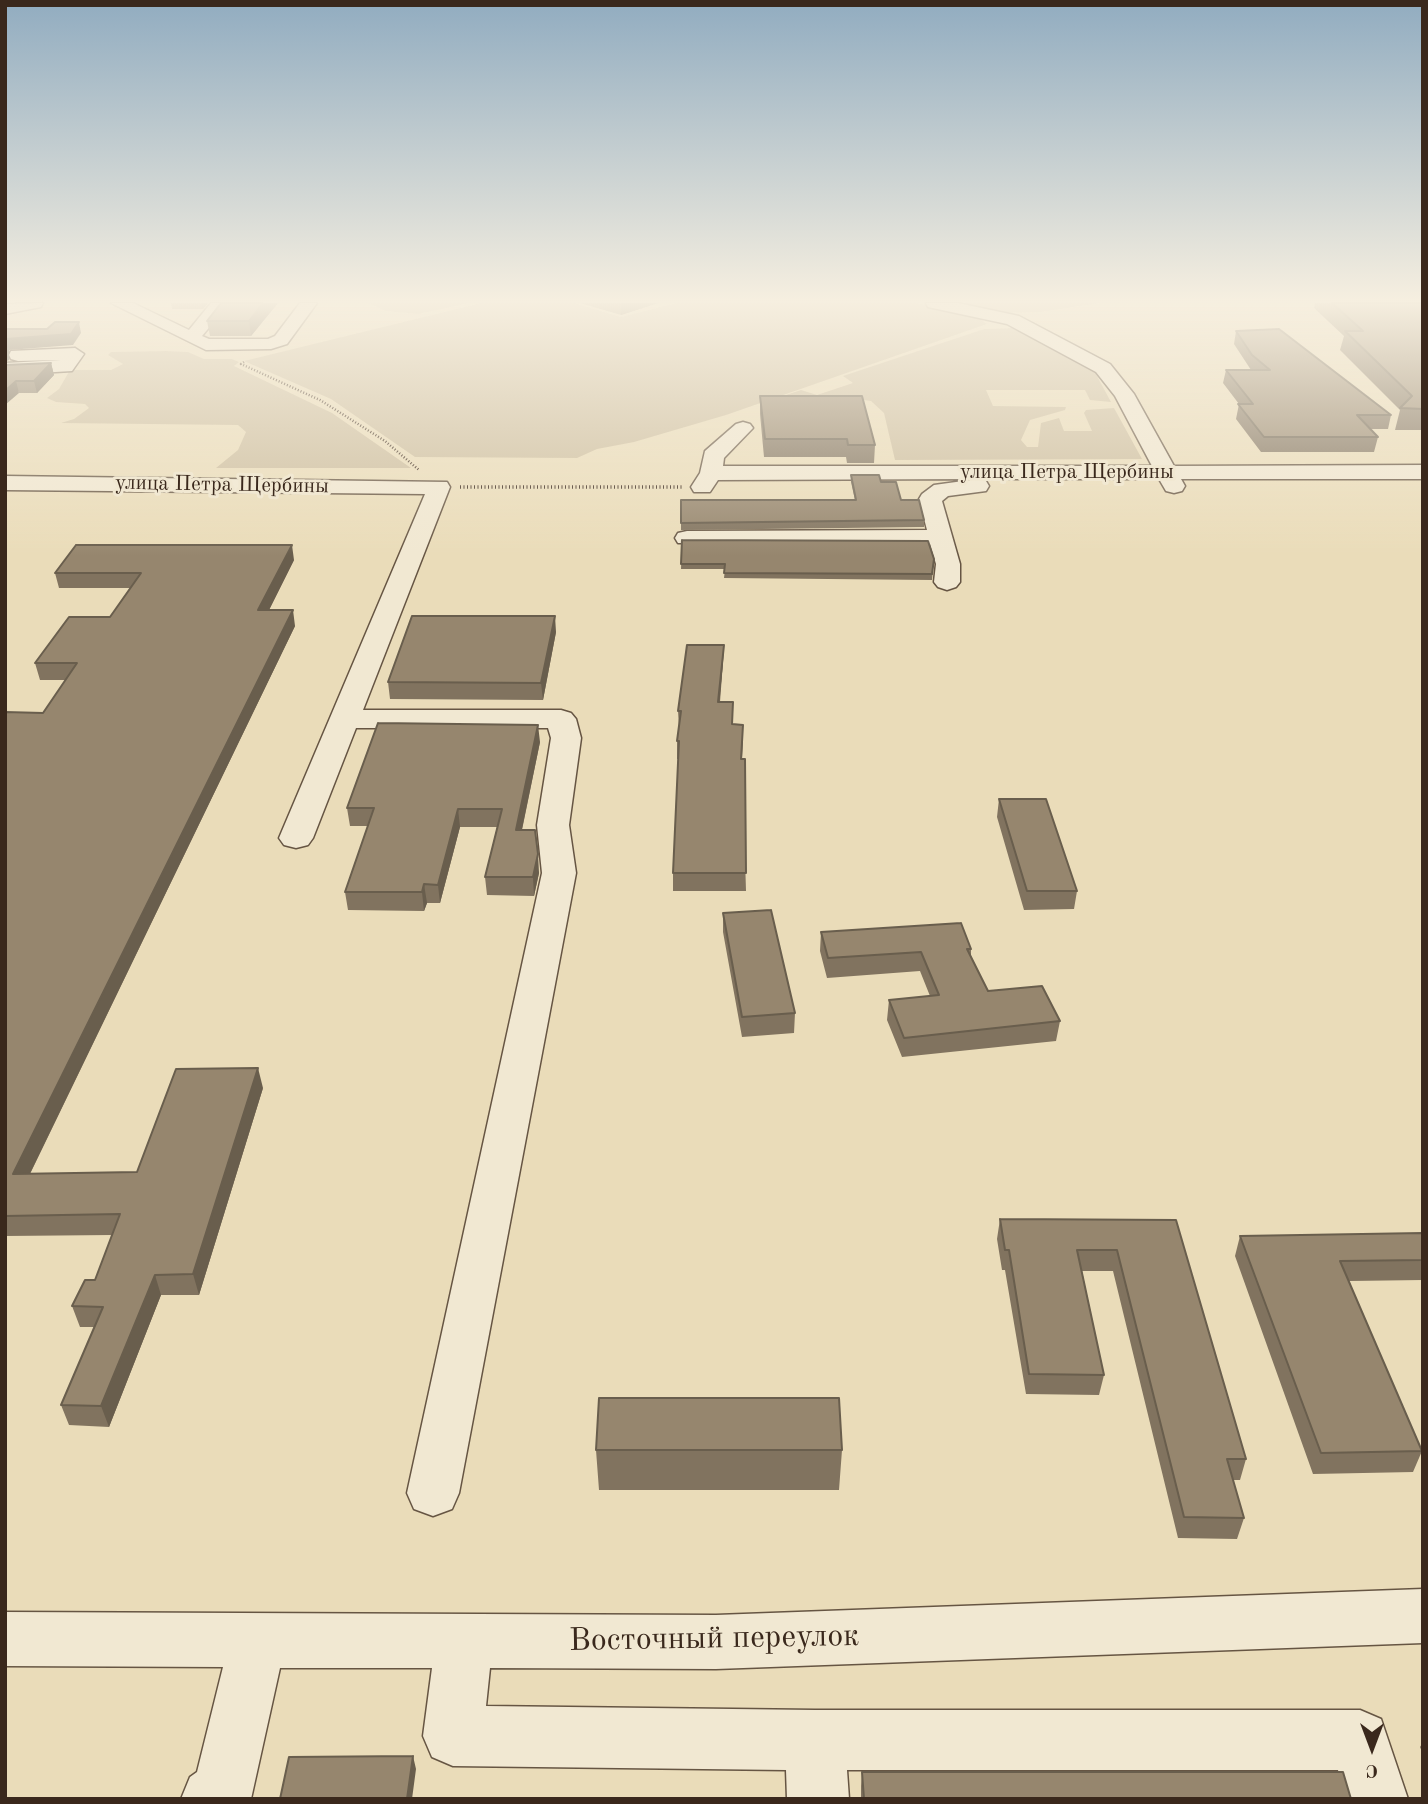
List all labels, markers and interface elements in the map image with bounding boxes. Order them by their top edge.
street label: улица Петра Щербины [960,459,1174,485]
street label: улица Петра Щербины [115,471,329,499]
street label: Восточный переулок [568,1617,860,1661]
north arrow [1337,1713,1407,1783]
text: С [1366,1760,1378,1779]

